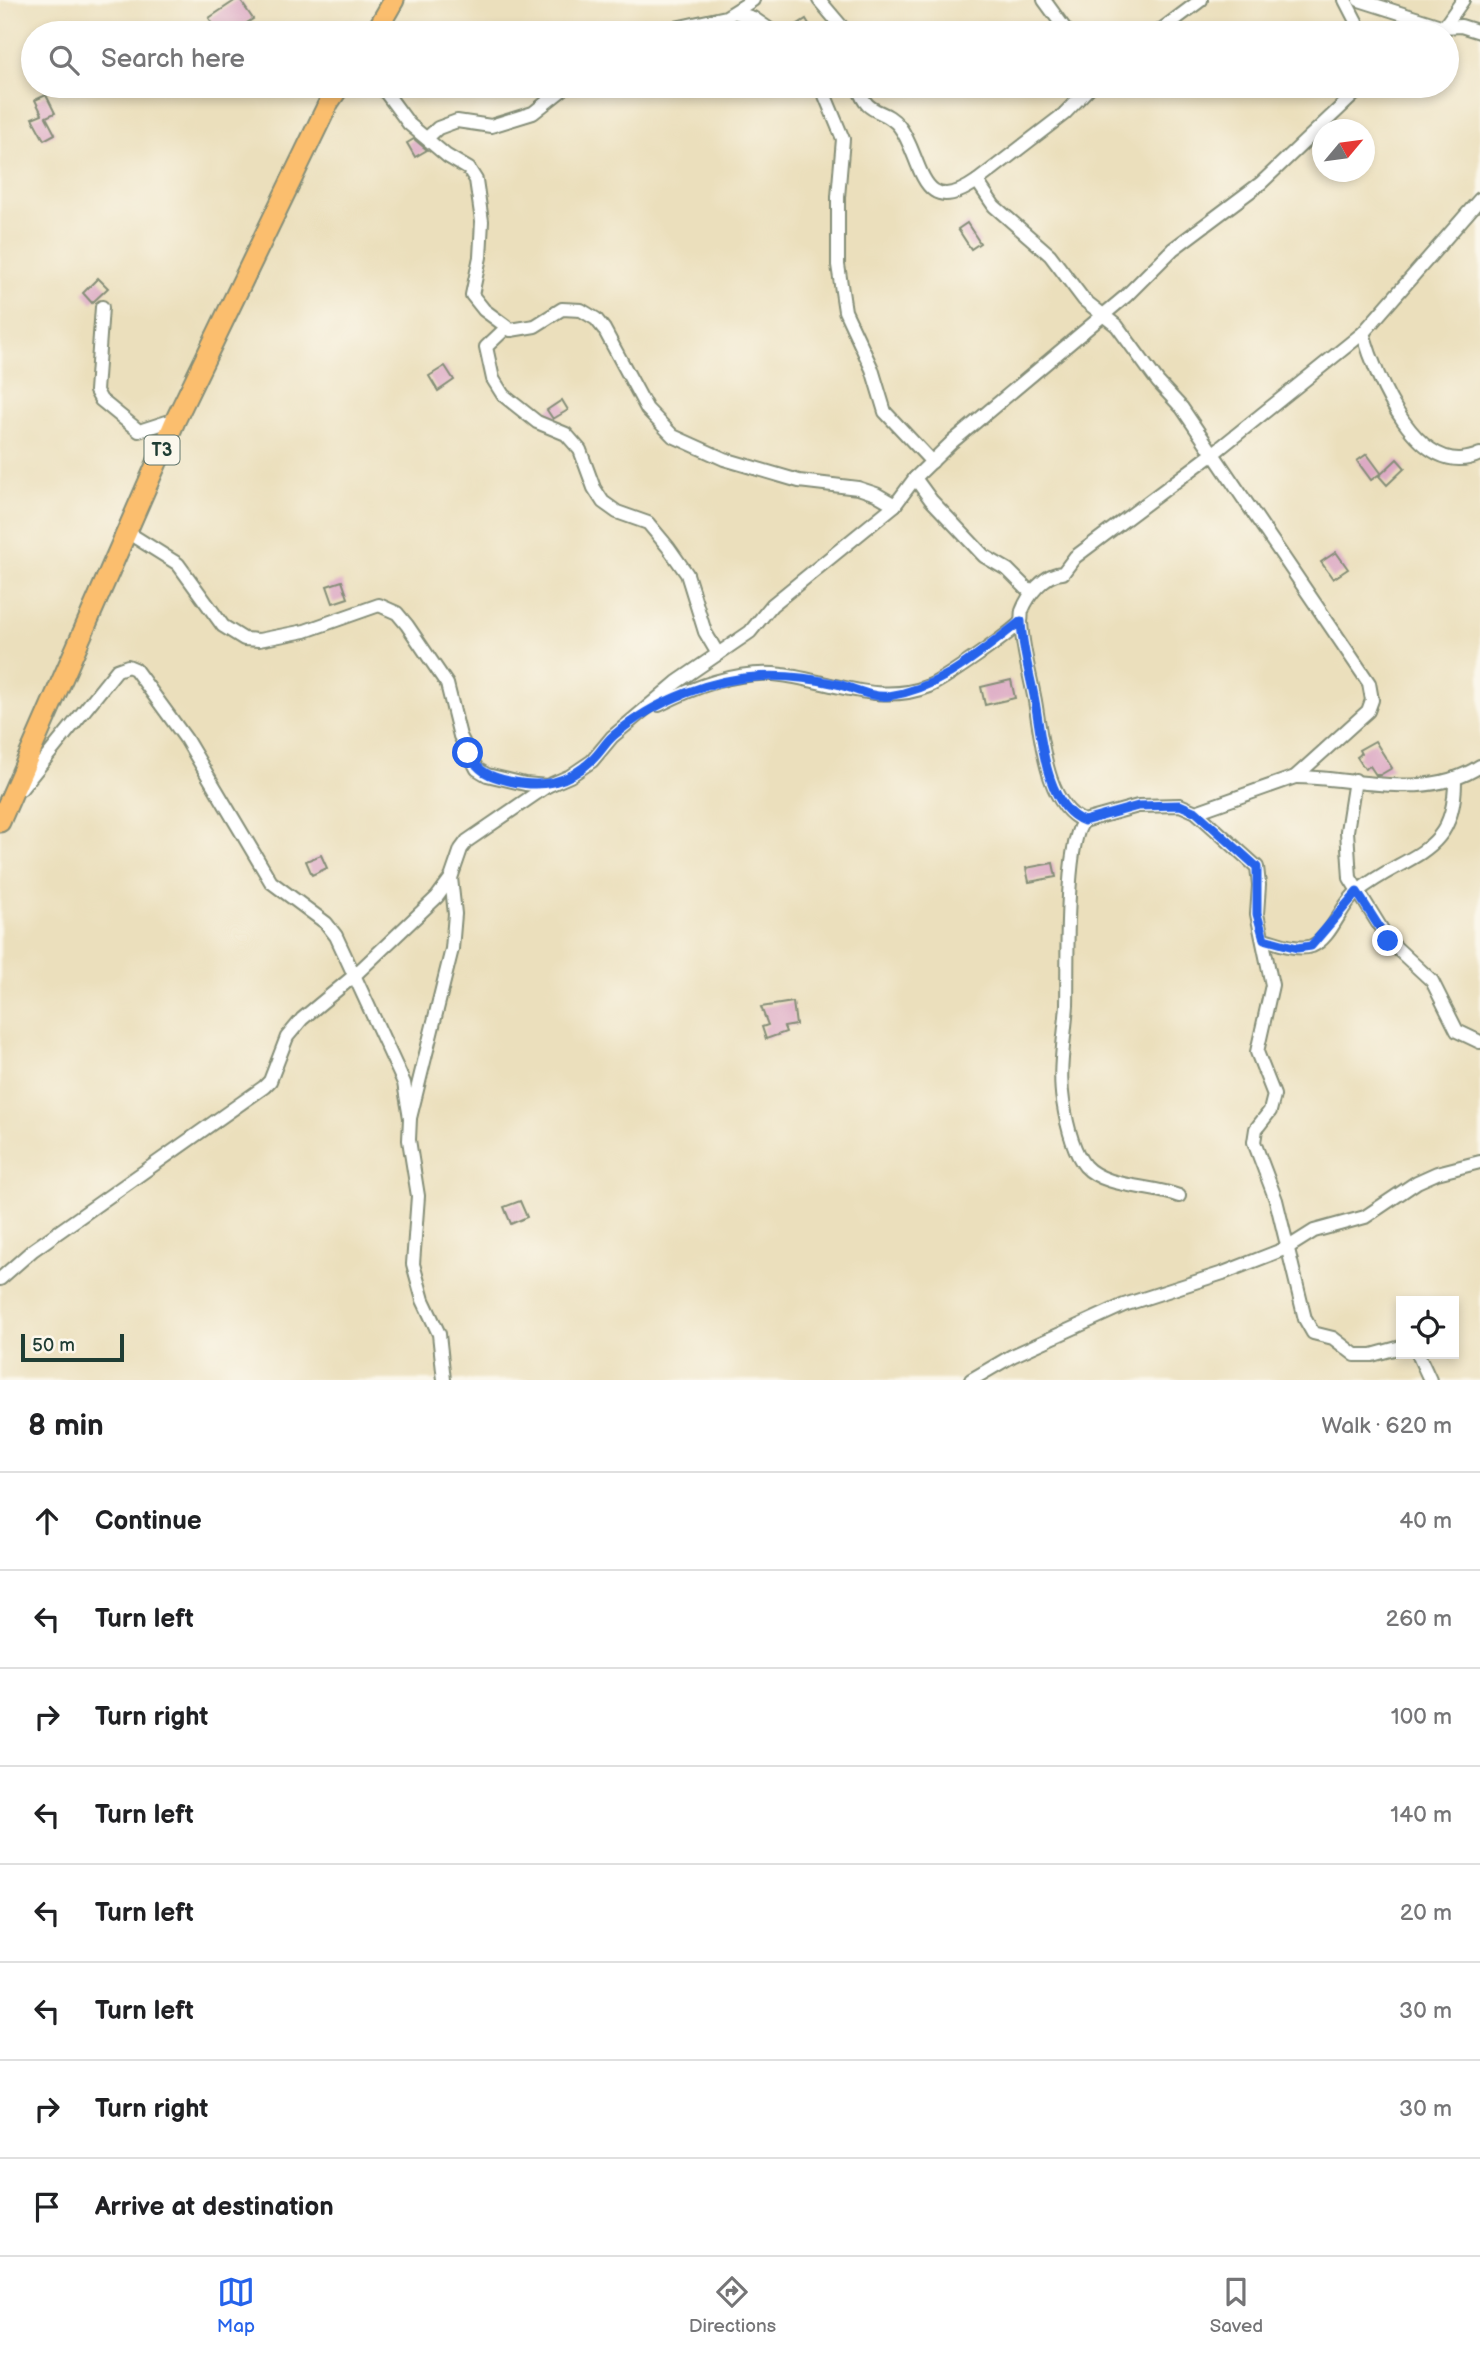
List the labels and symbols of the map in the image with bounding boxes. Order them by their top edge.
north arrow [1312,119,1375,182]
road number: T3 [144,436,180,464]
route start [452,737,483,768]
route end [1372,925,1403,956]
scale bar [21,1331,124,1363]

